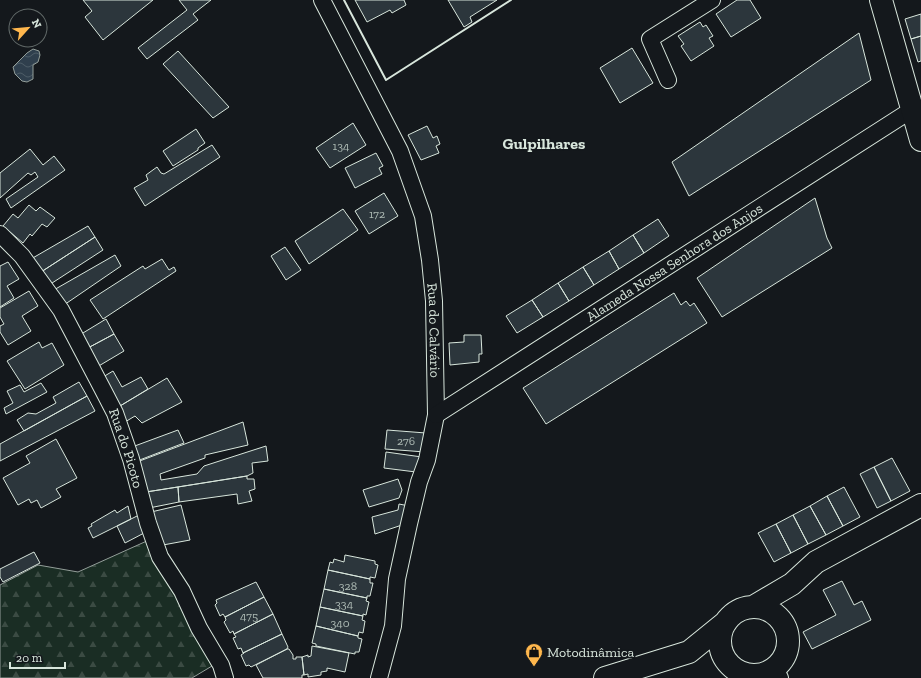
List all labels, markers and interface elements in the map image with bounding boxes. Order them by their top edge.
north arrow [8,8,48,48]
text: N [29,17,44,31]
district label: Gulpilhares [503,134,585,153]
house number: 134 [333,139,350,153]
street label: Alameda Nossa Senhora dos Anjos [583,199,766,325]
house number: 172 [369,207,385,221]
street label: Rua do Calvário [424,282,444,378]
street label: Rua do Picoto [106,406,147,490]
house number: 276 [397,434,415,448]
house number: 328 [339,579,357,593]
house number: 334 [335,597,354,611]
house number: 475 [240,609,258,623]
house number: 340 [330,616,350,630]
shop icon: Motodinâmica [524,642,544,667]
scale bar [10,644,65,670]
place label: Motodinâmica [547,644,634,661]
text: 20 m [16,651,43,665]

